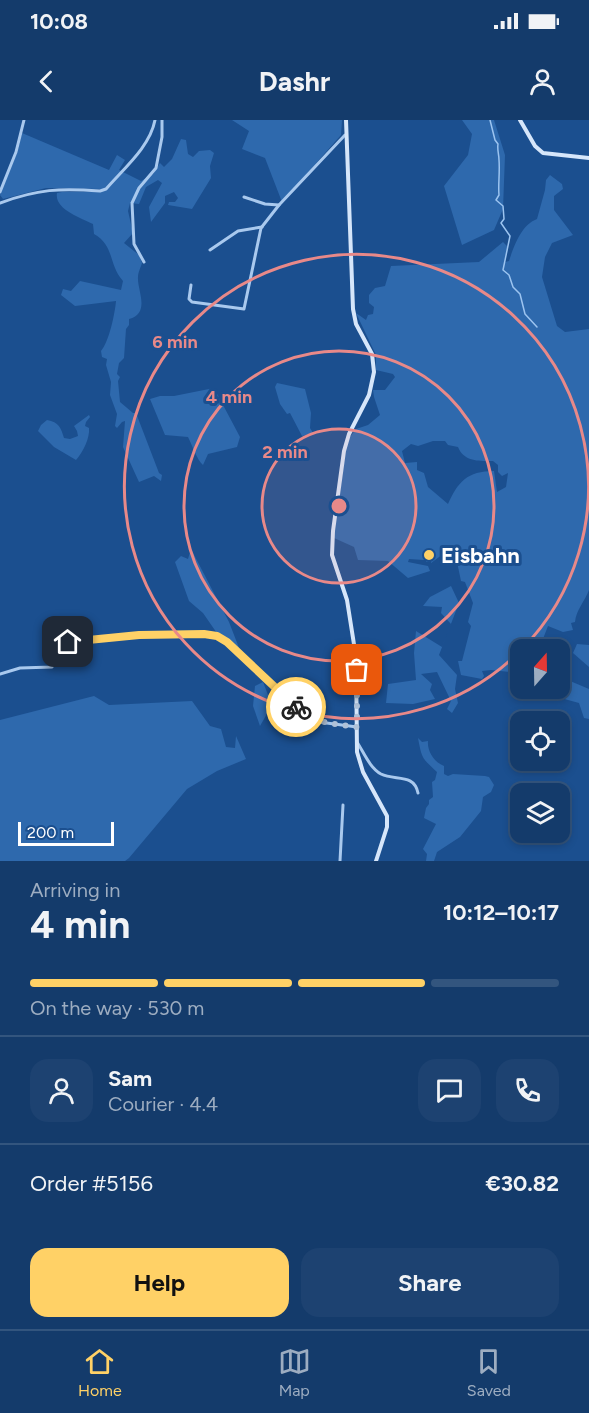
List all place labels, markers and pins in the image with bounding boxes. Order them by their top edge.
centre of rings [329,496,349,516]
place label: Eisbahn [441,542,520,569]
marker: Eisbahn [422,548,436,562]
pin [42,616,93,667]
pin [331,644,382,695]

